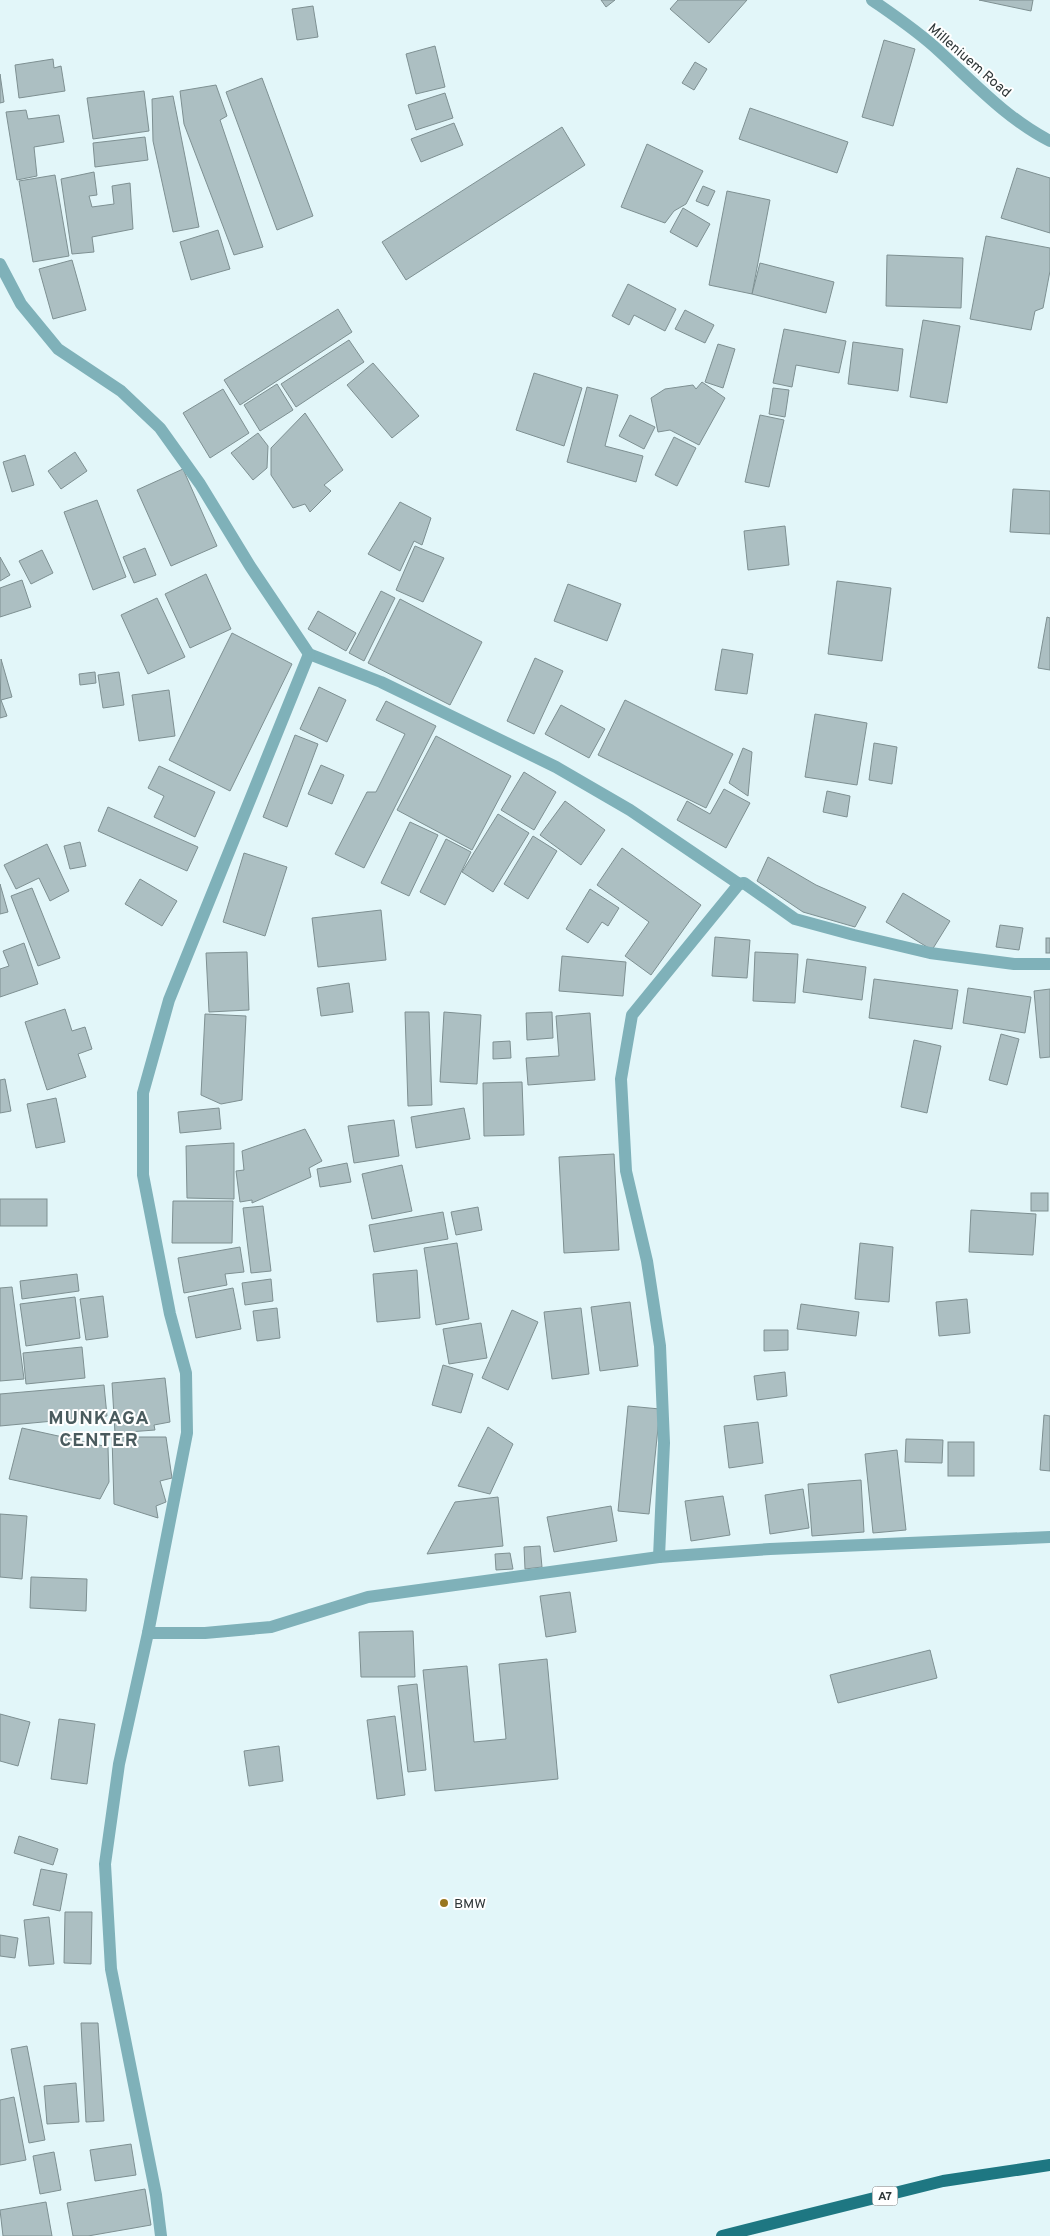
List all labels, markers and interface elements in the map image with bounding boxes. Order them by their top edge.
street label: Milleniuem Road [924,20,1014,102]
district label: MUNKAGA CENTER [48,1407,150,1453]
place label: BMW [454,1896,486,1913]
marker: BMW [438,1897,450,1909]
road number: A7 [872,2186,898,2206]

